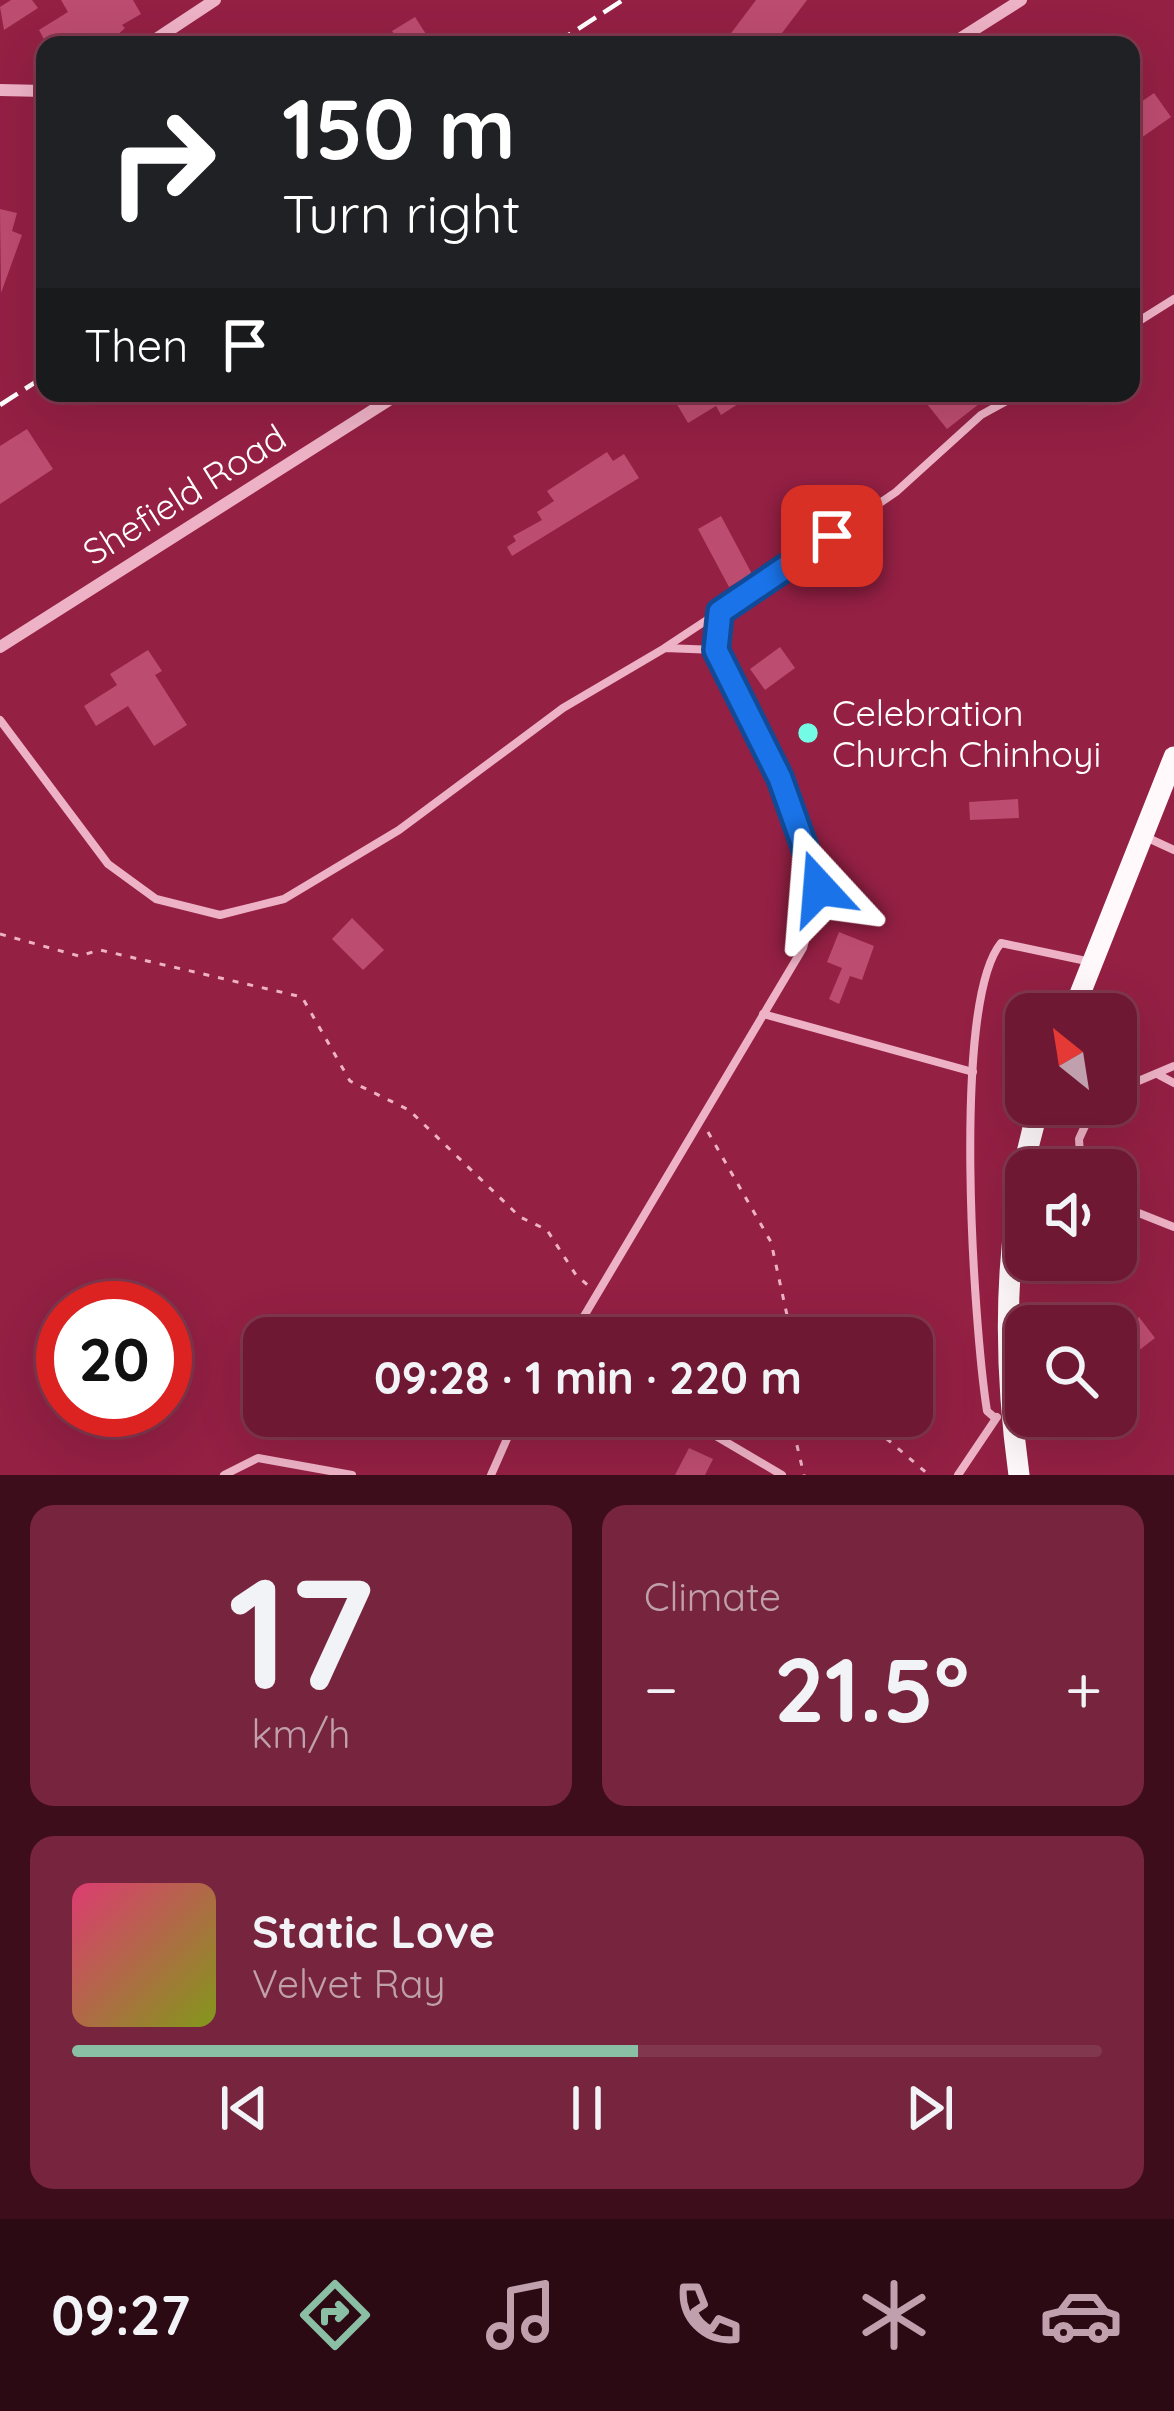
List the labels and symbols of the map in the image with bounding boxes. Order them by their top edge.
street label: Shefield Road [74,414,294,574]
pin [781,485,883,587]
place label: Celebration Church Chinhoyi [832,690,1101,776]
marker: Celebration Church Chinhoyi [795,720,821,746]
position arrow [756,825,882,951]
north arrow [1005,993,1137,1125]
speed limit sign: 20 [36,1281,192,1437]

